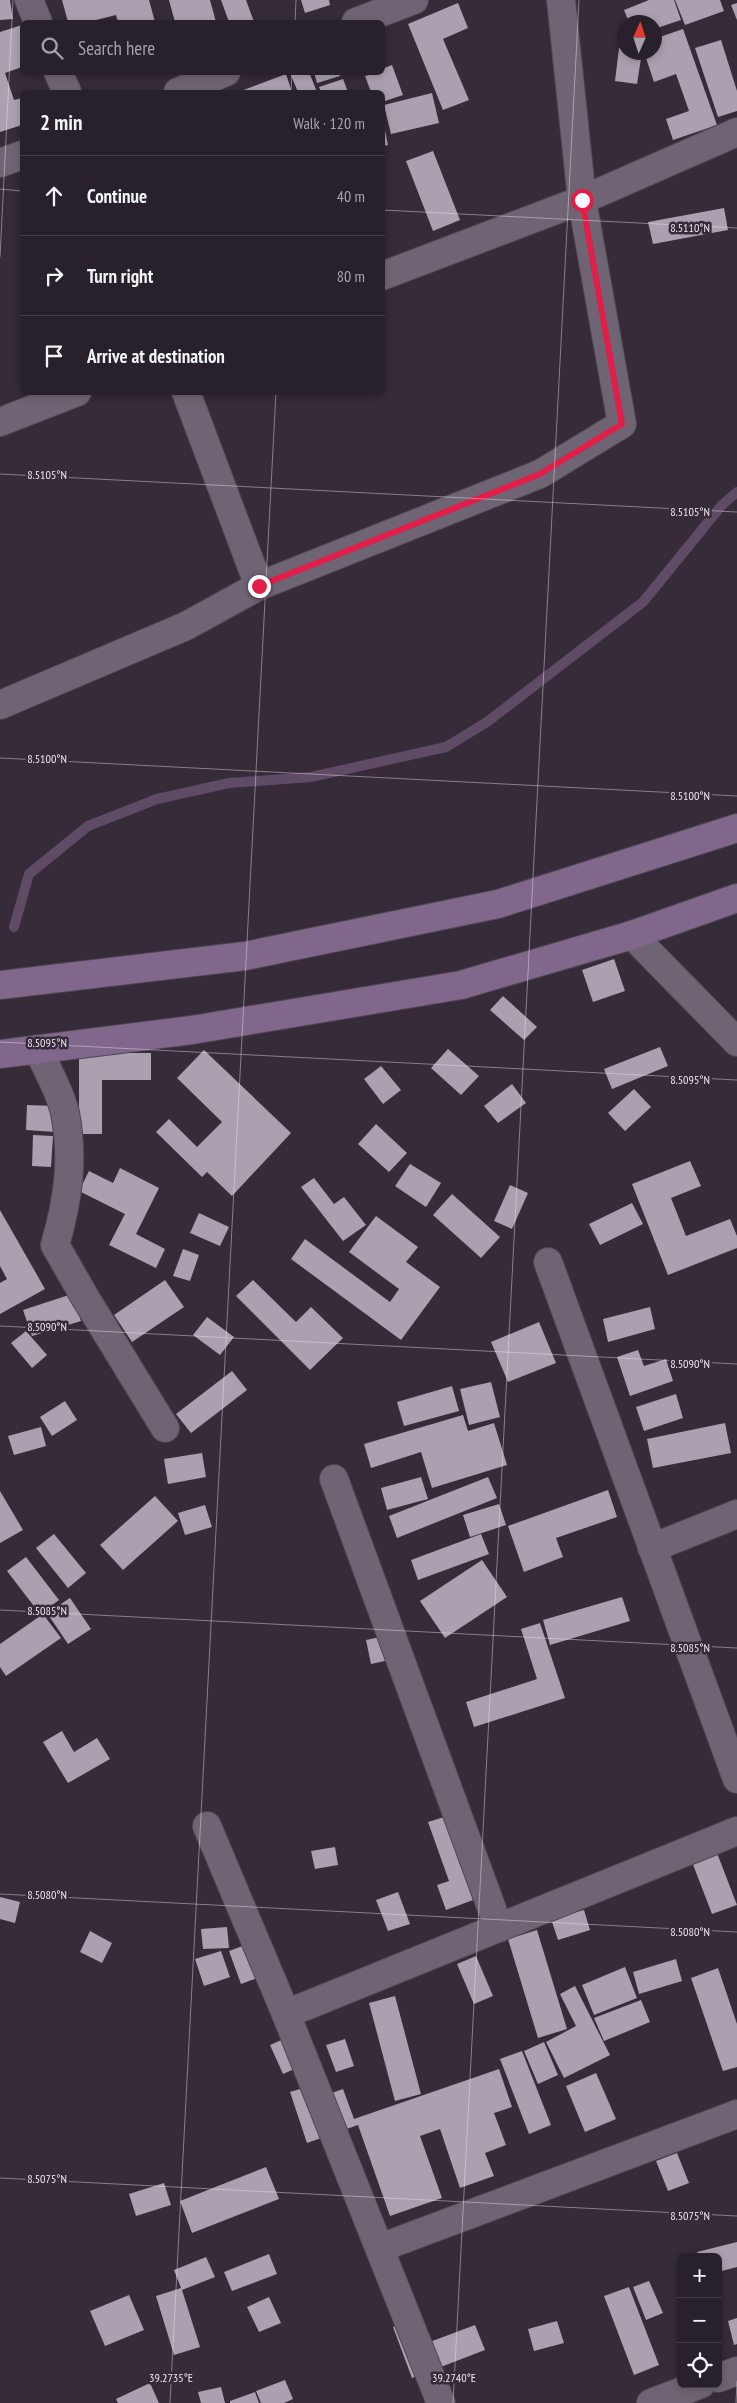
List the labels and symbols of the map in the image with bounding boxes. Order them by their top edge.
north arrow [617,15,662,60]
route start [571,189,594,212]
text: 8.5110°N [670,220,710,235]
text: 8.5105°N [27,467,67,482]
text: 8.5105°N [670,504,710,519]
route end [248,575,271,598]
text: 8.5100°N [27,751,67,766]
text: 8.5100°N [670,788,710,803]
text: 8.5095°N [27,1035,67,1050]
text: 8.5095°N [670,1072,710,1087]
text: 8.5090°N [27,1319,67,1334]
text: 8.5090°N [670,1356,710,1371]
text: 8.5085°N [27,1603,67,1618]
text: 8.5085°N [670,1640,710,1655]
text: 8.5080°N [27,1887,67,1902]
text: 8.5080°N [670,1924,710,1939]
text: 8.5075°N [27,2171,67,2186]
text: 8.5075°N [670,2208,710,2223]
text: 39.2735°E [149,2370,193,2385]
text: 39.2740°E [432,2370,476,2385]

